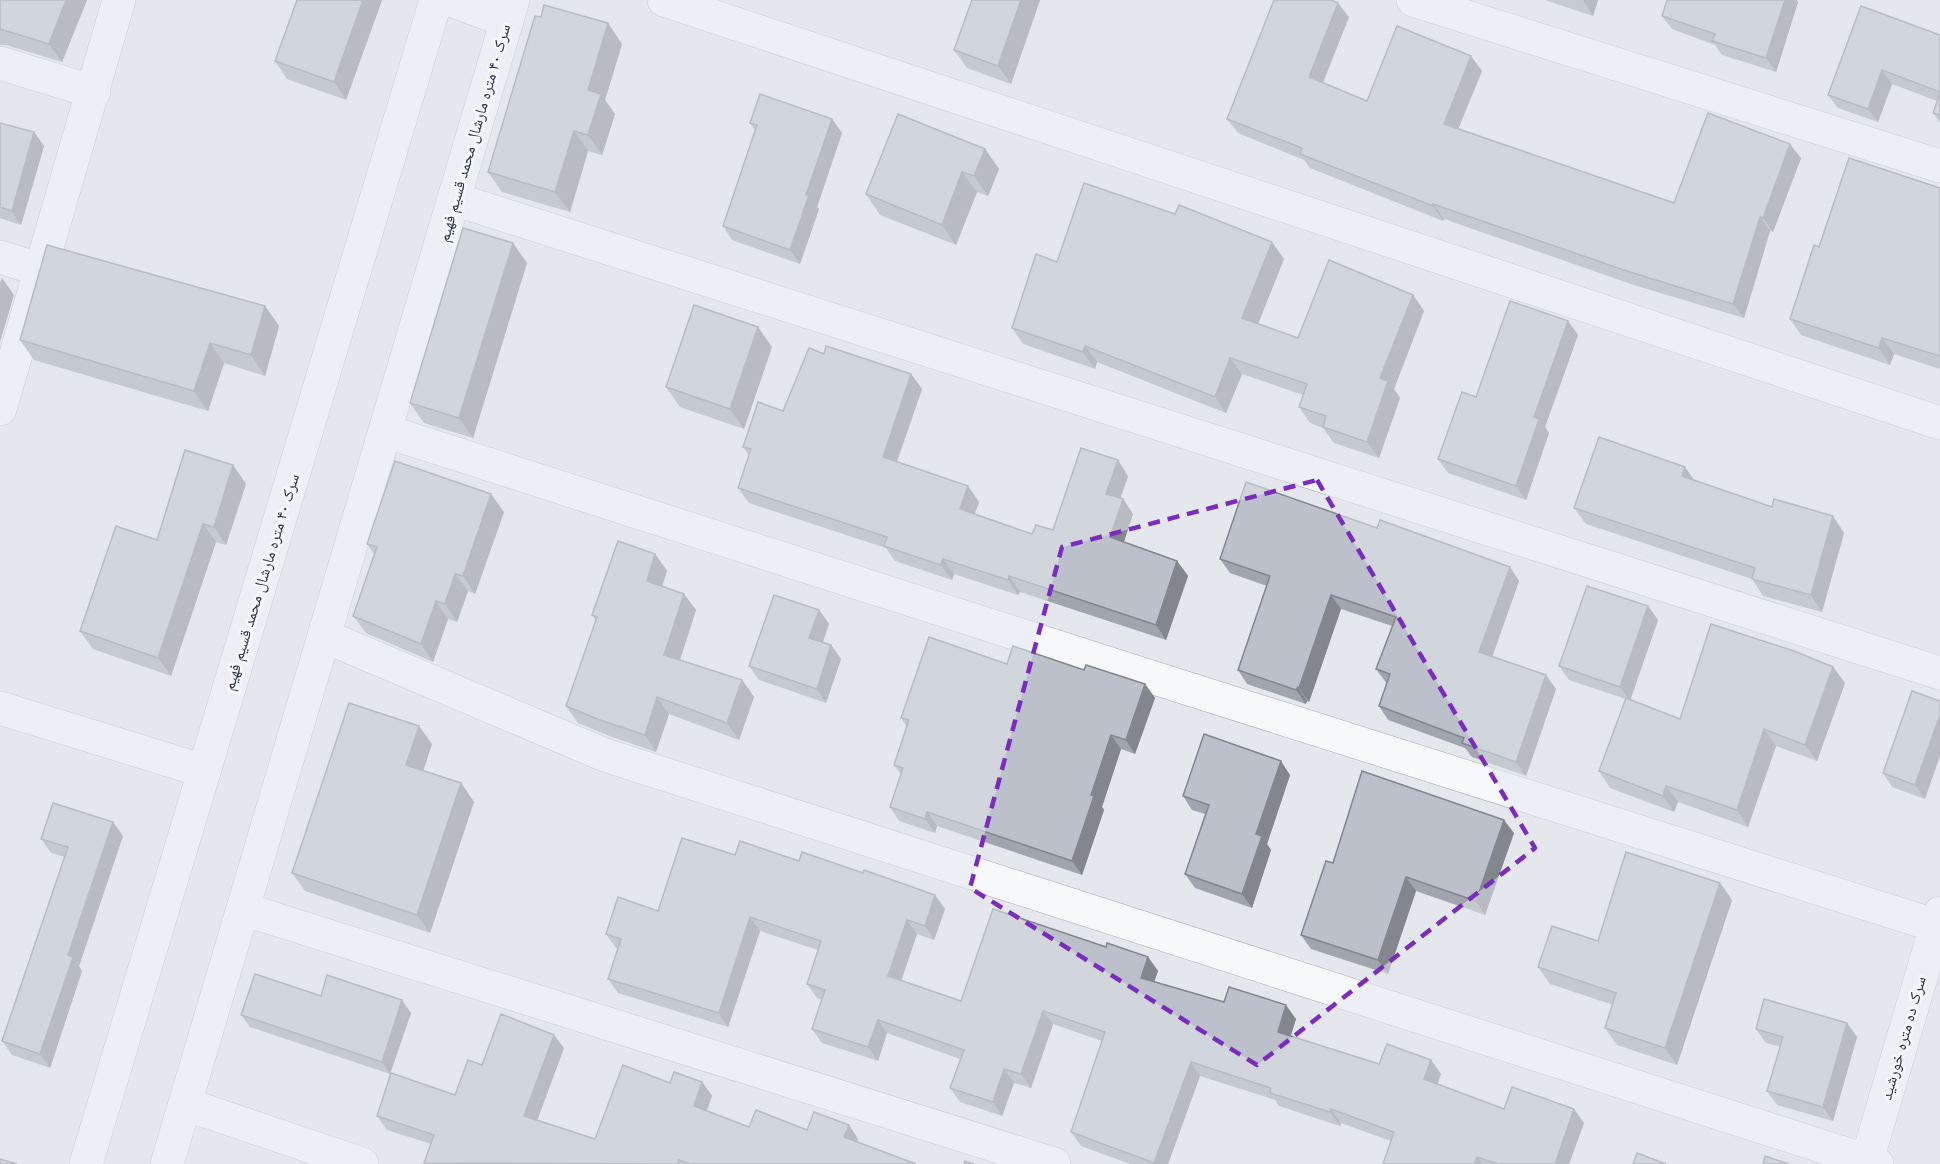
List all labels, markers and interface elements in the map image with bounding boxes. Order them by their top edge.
street label: سرک ۴۰ متره مارشال محمد قسیم فهیم [434,22,515,244]
street label: سرک ۴۰ متره مارشال محمد قسیم فهیم [219,471,304,693]
street label: سرک ده متره خورشید [1876,974,1930,1102]

